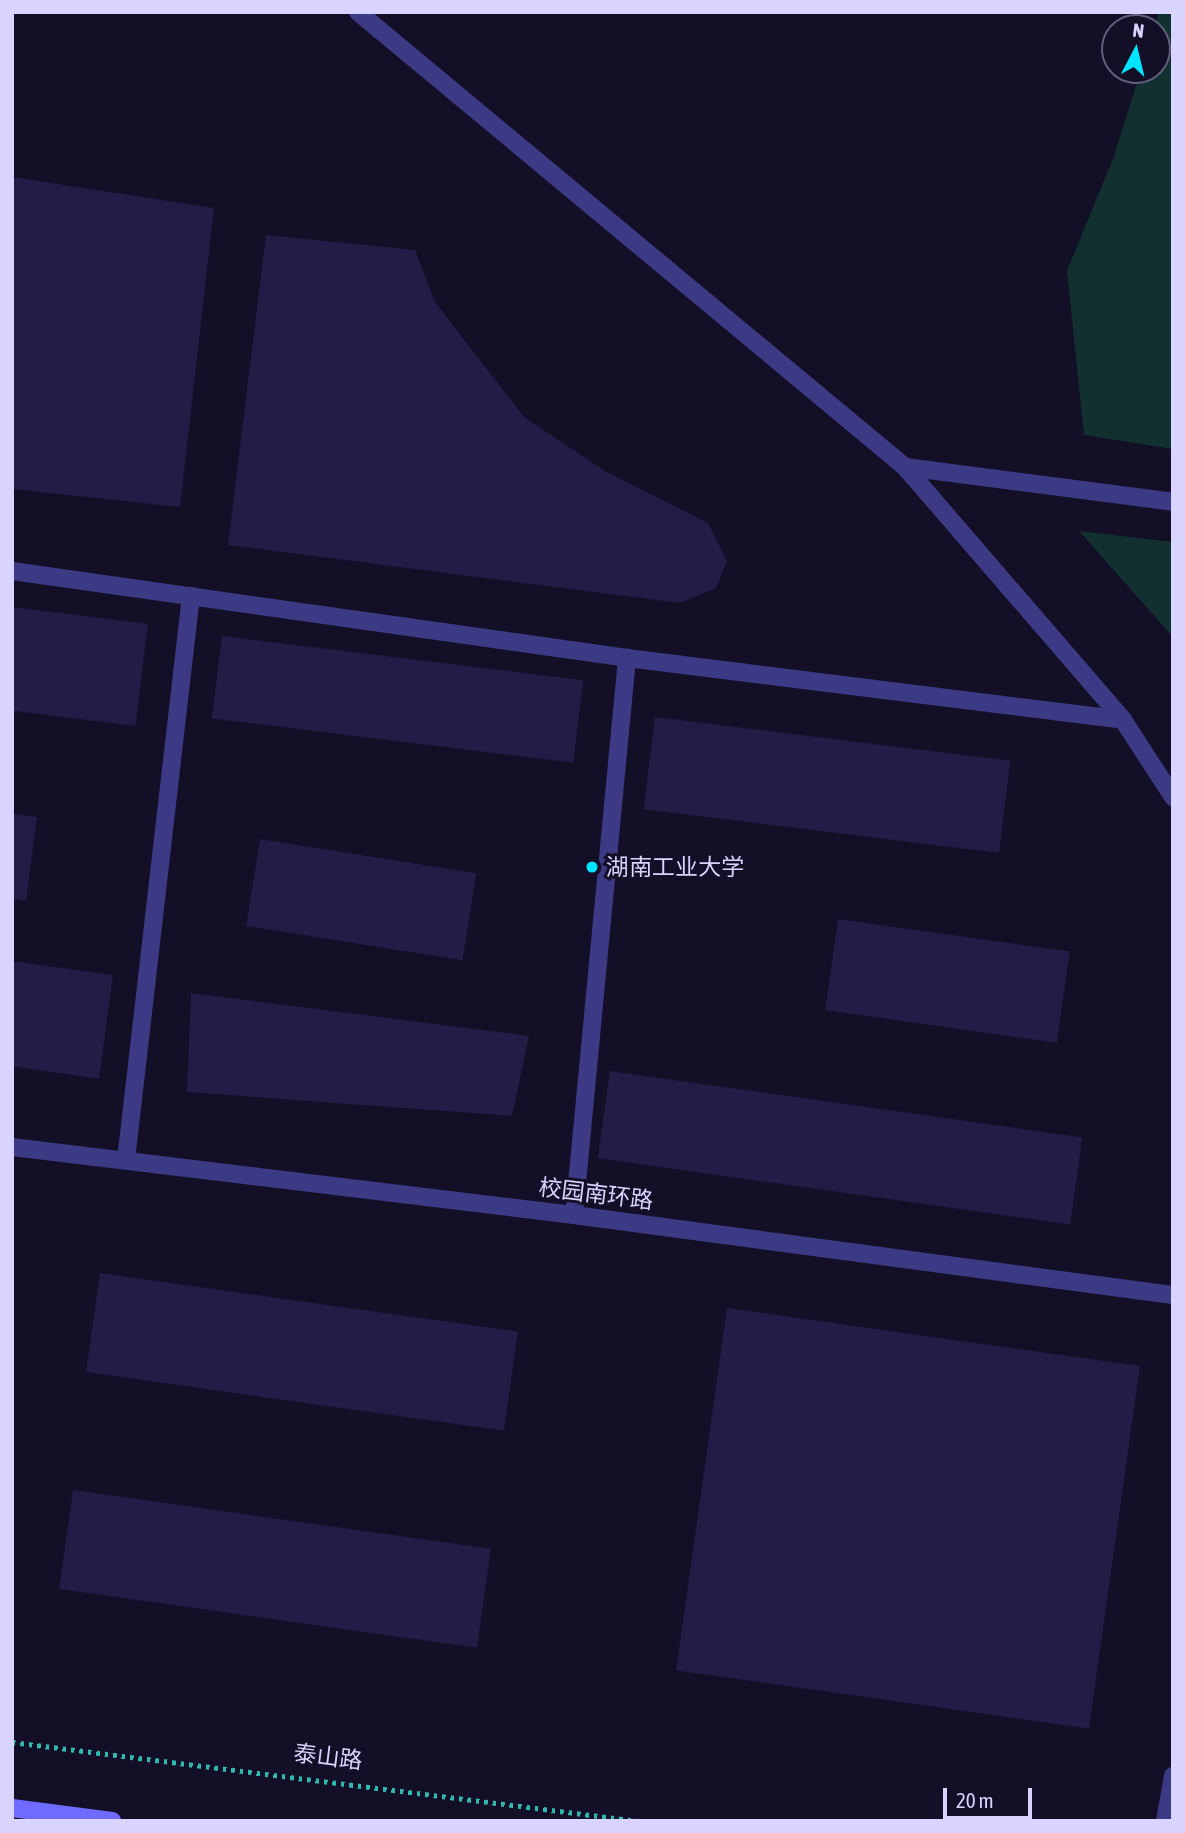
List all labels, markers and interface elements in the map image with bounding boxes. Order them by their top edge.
north arrow [1101,14,1171,84]
text: N [1131,19,1145,42]
place label: 湖南工业大学 [606,853,744,881]
marker: 湖南工业大学 [584,859,600,875]
street label: 校园南环路 [537,1173,655,1215]
street label: 泰山路 [292,1739,364,1775]
scale bar [947,1773,1036,1817]
text: 20 m [956,1788,994,1812]

